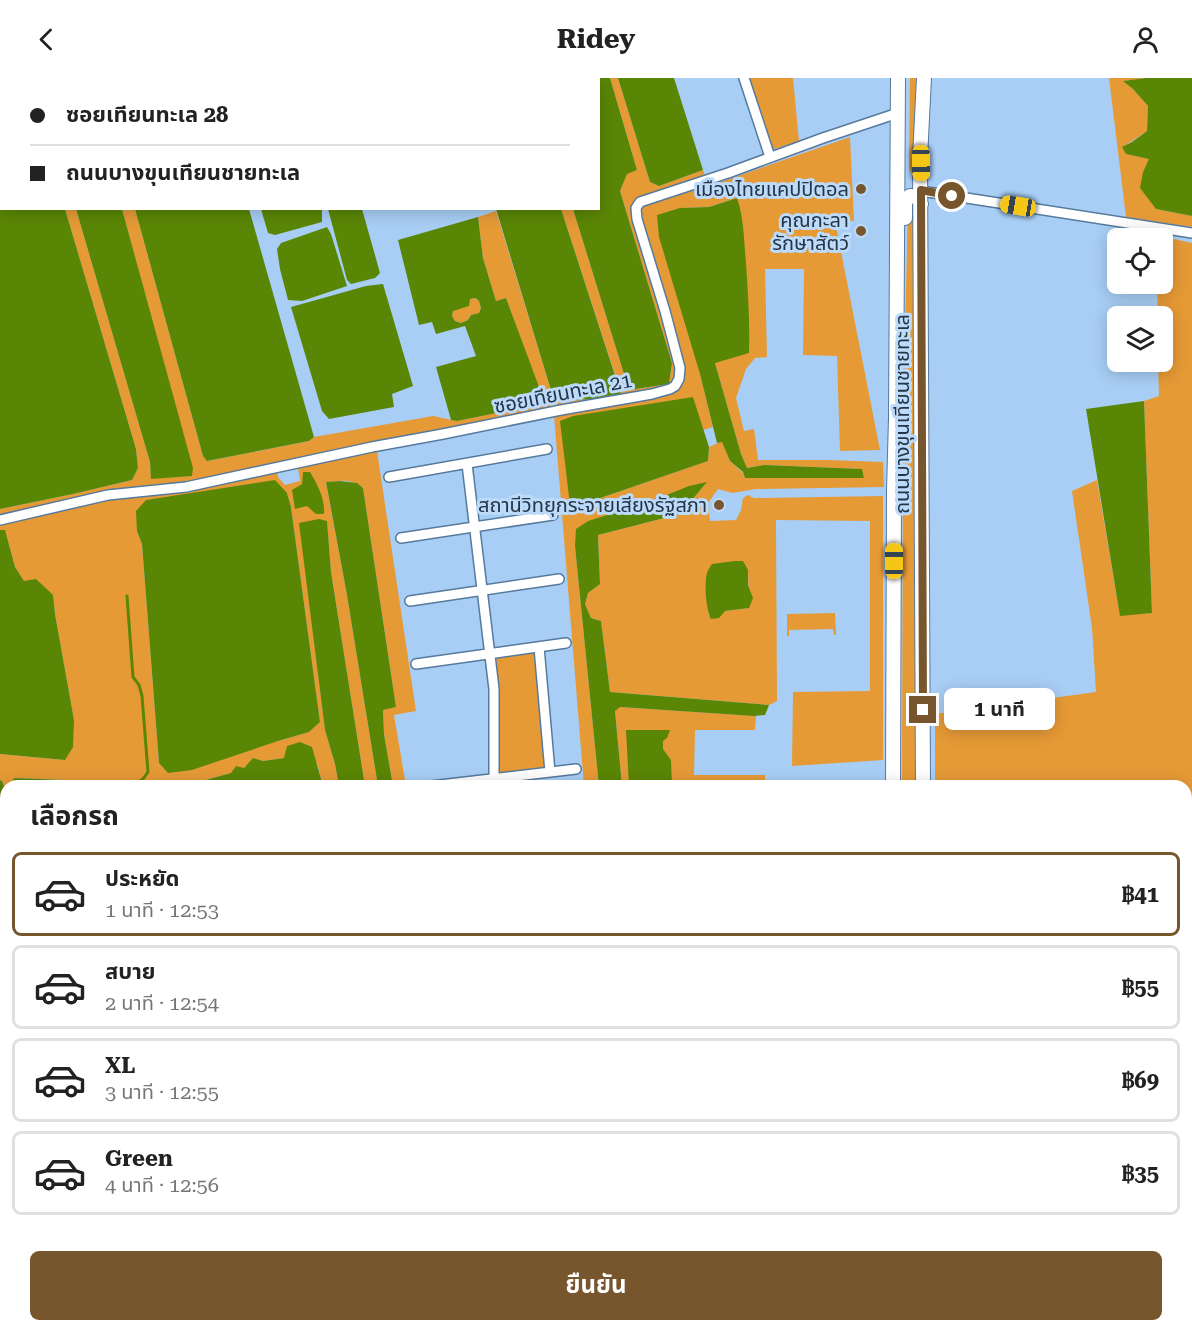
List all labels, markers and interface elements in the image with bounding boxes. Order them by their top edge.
icon: back [30,23,63,56]
text: Ridey [557,23,635,55]
icon: person [1129,23,1162,56]
text: ซอยเทียนทะเล 28 [66,102,228,127]
car [912,145,930,181]
text: ถนนบางขุนเทียนชายทะเล [66,160,300,185]
place label: เมืองไทยแคปปิตอล [695,177,849,201]
marker: เมืองไทยแคปปิตอล [854,182,868,196]
route start [938,182,965,209]
car [999,194,1037,218]
place label: คุณกะลา รักษาสัตว์ [772,208,849,255]
marker: คุณกะลา รักษาสัตว์ [854,224,868,238]
map controls [1107,228,1173,372]
button: locate [1107,228,1173,294]
button: layers [1107,306,1173,372]
street label: ถนนบางขุนเทียนชายทะเล [890,314,914,514]
street label: ซอยเทียนทะเล 21 [492,368,634,418]
place label: สถานีวิทยุกระจายเสียงรัฐสภา [478,493,707,517]
marker: สถานีวิทยุกระจายเสียงรัฐสภา [712,498,726,512]
car [885,543,903,579]
callout: 1 นาที [944,689,1055,731]
route end [909,696,936,723]
text: 1 นาที [974,697,1025,721]
text: เลือกรถ [30,800,119,832]
text: ประหยัด [105,866,180,891]
icon: car [33,867,87,921]
text: ฿41 [1122,882,1159,907]
text: 1 นาที · 12:53 [105,898,219,922]
text: สบาย [105,959,155,984]
icon: car [33,960,87,1014]
text: ฿55 [1122,975,1159,1000]
text: 2 นาที · 12:54 [105,991,219,1015]
icon: car [33,1053,87,1107]
text: XL [105,1053,135,1078]
text: ฿69 [1122,1068,1159,1093]
text: 3 นาที · 12:55 [105,1080,219,1104]
icon: car [33,1146,87,1200]
text: Green [105,1146,173,1171]
text: ฿35 [1122,1161,1159,1186]
text: 4 นาที · 12:56 [105,1173,219,1197]
button: ยืนยัน [30,1251,1162,1320]

